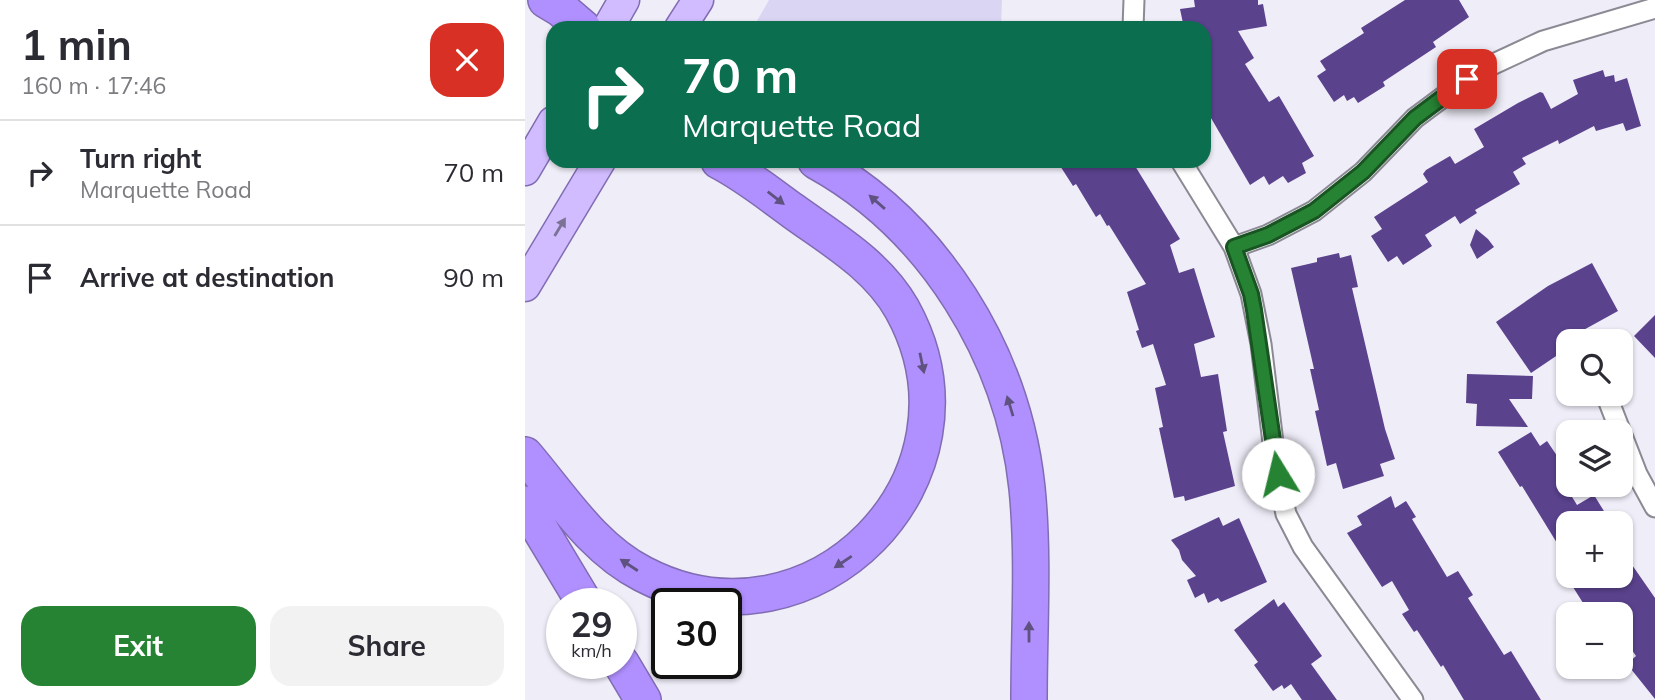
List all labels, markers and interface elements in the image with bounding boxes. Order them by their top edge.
text: 1 min [21,18,132,71]
button: close [430,23,504,97]
text: 70 m [682,44,798,105]
icon: right [567,49,658,140]
pin [1437,49,1497,109]
icon: arrive [1448,60,1486,98]
text: 160 m · 17:46 [21,71,166,100]
text: Marquette Road [682,105,921,145]
text: Turn right [80,142,201,175]
icon: right [21,154,59,192]
text: 70 m [443,156,504,189]
text: Marquette Road [80,175,252,204]
one-way arrow [767,190,785,204]
one-way arrow [868,195,885,210]
one-way arrow [554,218,567,237]
icon: arrive [21,259,59,297]
text: Arrive at destination [80,261,335,294]
text: 90 m [443,261,504,294]
map controls [1556,329,1633,679]
button: search [1556,329,1633,406]
one-way arrow [916,352,927,374]
one-way arrow [1004,396,1014,417]
button: layers [1556,420,1633,497]
position arrow [1241,437,1315,511]
button: + [1556,511,1633,588]
one-way arrow [834,555,852,569]
one-way arrow [619,559,638,572]
speed limit sign: 30 [651,588,742,679]
text: 29 [570,602,613,646]
button: − [1556,602,1633,679]
button: Exit [21,606,256,686]
button: Share [270,606,504,686]
one-way arrow [1023,621,1035,643]
text: km/h [571,639,612,662]

